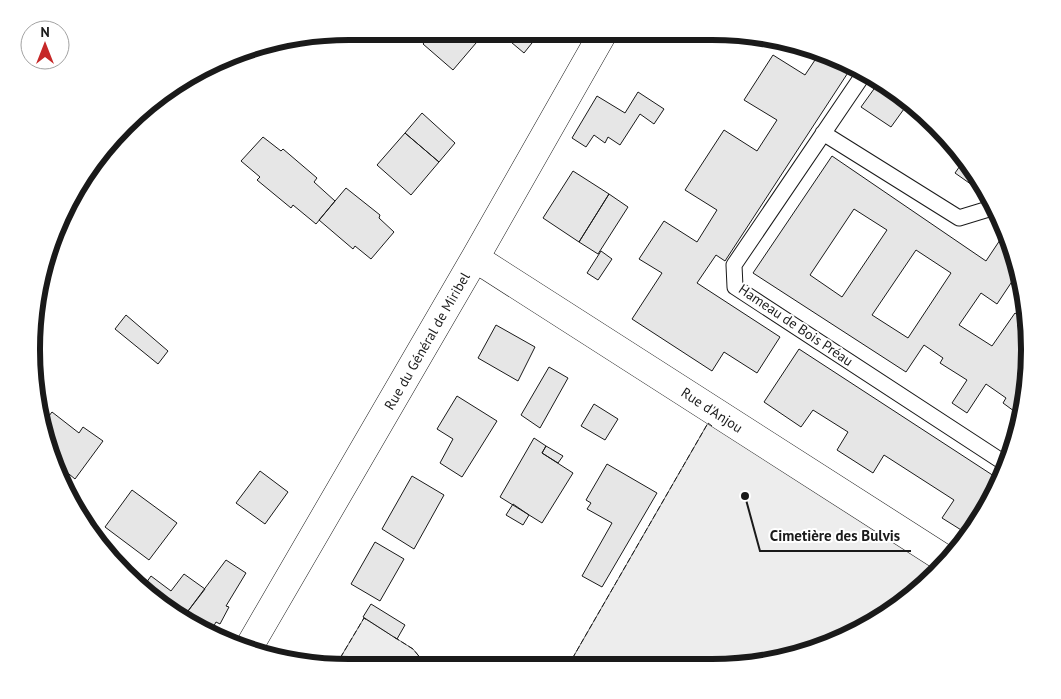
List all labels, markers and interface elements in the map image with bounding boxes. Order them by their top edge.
north arrow [20,20,70,70]
text: N [40,23,50,41]
street label: Rue du Général de Miribel [380,269,474,413]
street label: Hameau de Bois Préau [735,280,857,370]
street label: Rue d'Anjou [678,383,746,437]
callout: Cimetière des Bulvis [760,521,911,551]
text: Cimetière des Bulvis [770,526,900,545]

